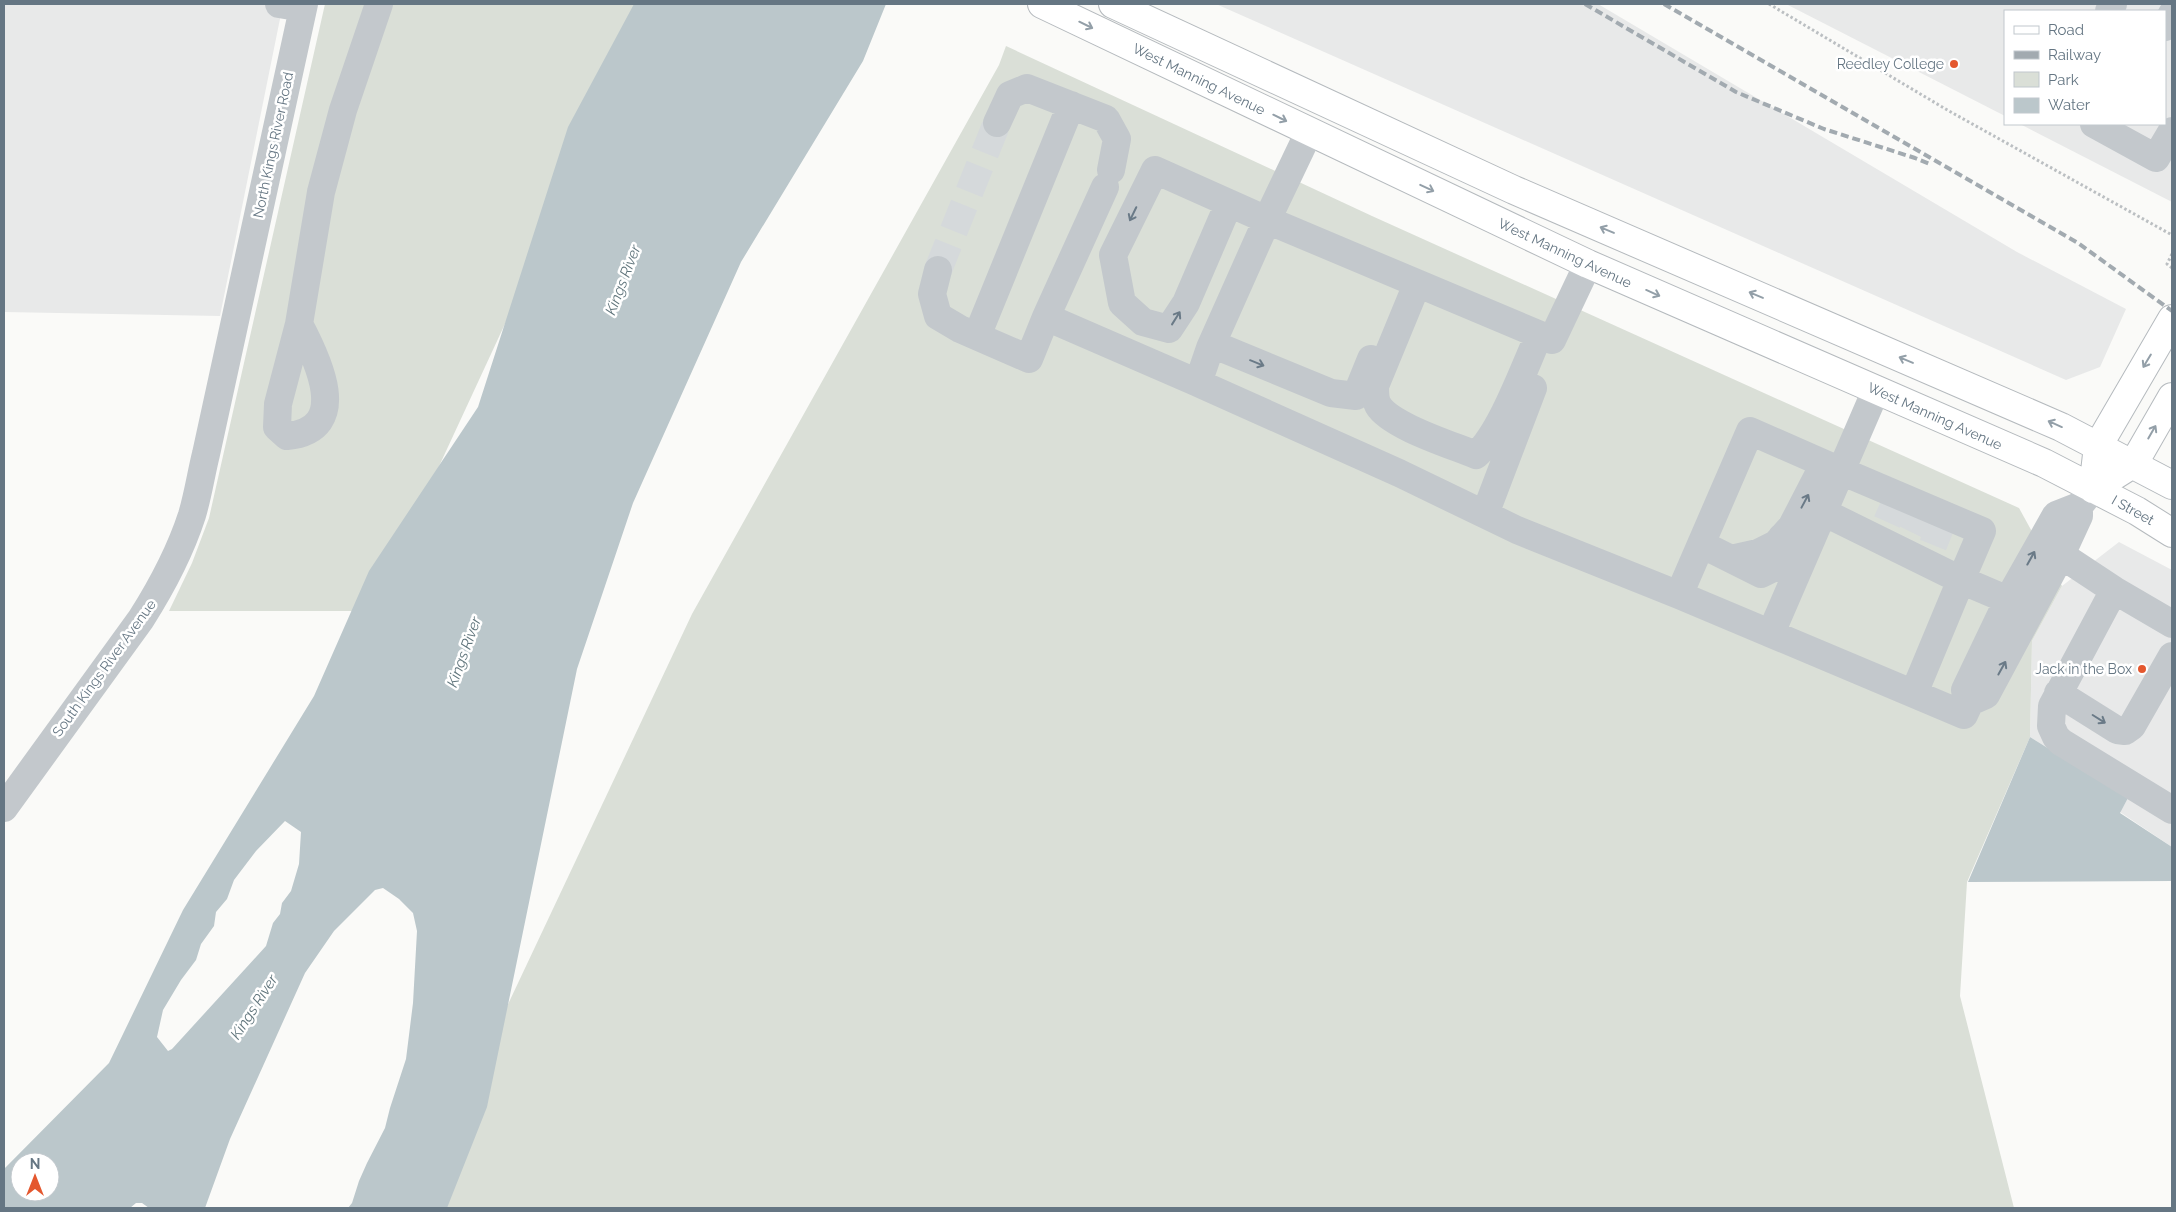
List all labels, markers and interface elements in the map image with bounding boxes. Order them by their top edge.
legend [2004,10,2166,125]
one-way arrow [1078,21,1093,30]
text: Road [2048,21,2084,39]
street label: West Manning Avenue [1130,40,1268,118]
text: Railway [2048,46,2101,64]
place label: Reedley College [1837,56,1944,72]
marker: Reedley College [1948,58,1960,70]
street label: North Kings River Road [250,71,296,219]
text: Park [2048,71,2079,89]
text: Water [2048,96,2091,114]
one-way arrow [1272,114,1287,123]
one-way arrow [1419,184,1434,193]
one-way arrow [1128,206,1137,221]
street label: West Manning Avenue [1496,215,1634,291]
one-way arrow [1600,225,1615,235]
water label: Kings River [601,242,645,317]
one-way arrow [1645,289,1660,299]
one-way arrow [1749,289,1764,299]
one-way arrow [1171,312,1181,326]
one-way arrow [2142,353,2152,367]
one-way arrow [1899,354,1914,364]
one-way arrow [1249,358,1264,368]
street label: West Manning Avenue [1865,379,2005,453]
one-way arrow [2048,419,2063,429]
one-way arrow [2148,426,2158,440]
street label: I Street [2109,492,2157,528]
one-way arrow [1800,495,1810,509]
one-way arrow [2027,551,2037,566]
street label: South Kings River Avenue [49,596,159,740]
water label: Kings River [443,614,485,690]
place label: Jack in the Box [2035,661,2132,677]
one-way arrow [1997,662,2007,676]
marker: Jack in the Box [2136,663,2148,675]
one-way arrow [2092,714,2106,724]
water label: Kings River [226,971,282,1043]
north arrow [10,1152,60,1202]
text: N [30,1156,40,1172]

